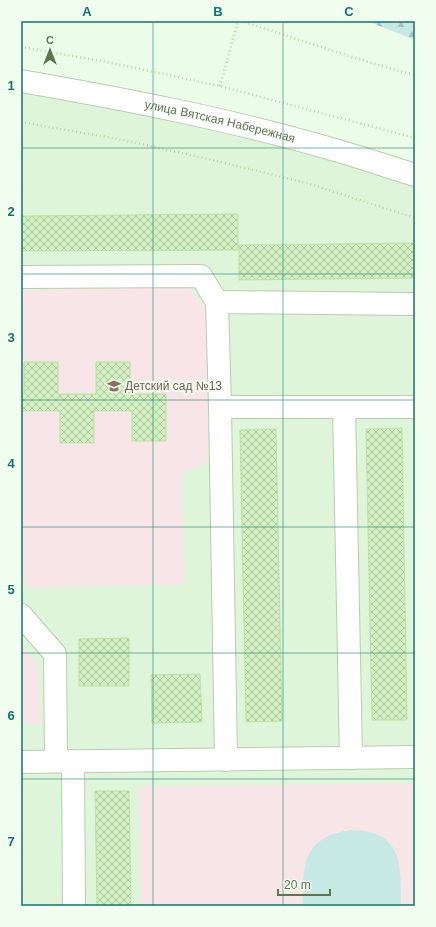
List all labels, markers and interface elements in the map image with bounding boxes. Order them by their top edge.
text: A [82,4,92,19]
text: B [213,4,223,19]
text: C [344,4,354,19]
north arrow [30,30,70,70]
text: С [46,34,54,46]
text: 1 [7,78,15,93]
street label: улица Вятская Набережная [143,97,297,146]
text: 2 [7,204,15,219]
text: 3 [7,330,15,345]
school or university icon: Детский сад №13 [106,378,122,394]
place label: Детский сад №13 [125,379,222,393]
text: 4 [7,456,15,471]
text: 5 [7,582,15,597]
text: 6 [7,708,15,723]
text: 7 [7,834,15,849]
scale bar [278,871,330,897]
text: 20 m [284,878,311,892]

